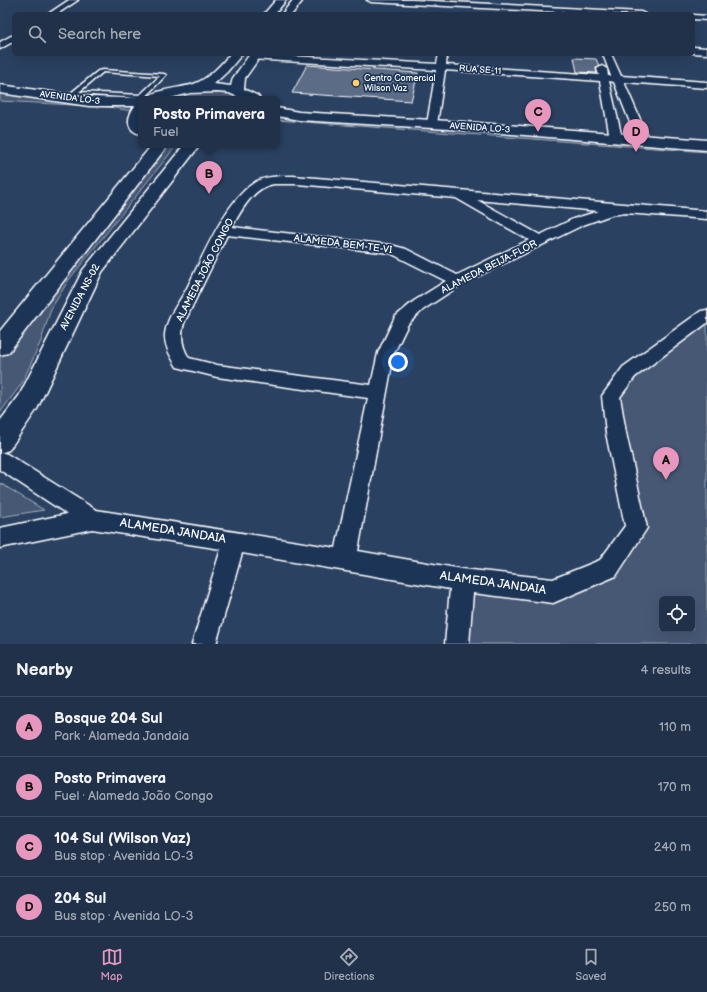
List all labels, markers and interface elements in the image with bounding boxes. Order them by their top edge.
search box [12,12,695,56]
icon: search [26,23,48,45]
text: Search here [58,25,141,44]
street label: RUA SE-11 [459,63,501,77]
place label: Centro Comercial Wilson Vaz [364,73,436,94]
marker: Centro Comercial Wilson Vaz [351,78,361,88]
street label: AVENIDA LO-3 [39,89,101,107]
popup [138,96,280,148]
pin: C [525,99,551,132]
text: Posto Primavera [153,105,265,124]
pin: D [623,119,649,152]
street label: AVENIDA LO-3 [449,120,511,136]
text: Fuel [153,124,178,140]
pin: B [196,161,222,194]
street label: ALAMEDA JOÃO CONGO [174,216,236,324]
street label: ALAMEDA BEM-TE-VI [293,232,393,256]
street label: ALAMEDA BEIJA-FLOR [439,238,539,296]
street label: AVENIDA NS-02 [57,262,103,332]
your location [388,352,408,372]
pin: A [653,447,679,480]
street label: ALAMEDA JANDAIA [119,515,228,547]
street label: ALAMEDA JANDAIA [439,568,548,598]
map controls [659,596,695,632]
button: locate [659,596,695,632]
text: Nearby [16,660,73,680]
text: 4 results [641,662,691,678]
text: Bosque 204 Sul [54,709,162,728]
text: A [25,719,33,735]
text: 110 m [659,719,691,735]
text: Park · Alameda Jandaia [54,728,189,744]
text: Posto Primavera [54,769,166,788]
text: B [24,779,34,795]
text: 170 m [658,779,691,795]
text: Fuel · Alameda João Congo [54,788,213,804]
text: 104 Sul (Wilson Vaz) [54,829,191,848]
text: C [24,839,34,855]
text: 240 m [654,839,691,855]
text: Bus stop · Avenida LO-3 [54,848,193,864]
text: 204 Sul [54,889,106,908]
text: D [24,899,34,915]
text: 250 m [654,899,691,915]
text: Bus stop · Avenida LO-3 [54,908,193,924]
tab: Map [101,946,123,983]
tab: Directions [324,946,374,983]
tab: Saved [576,946,606,983]

